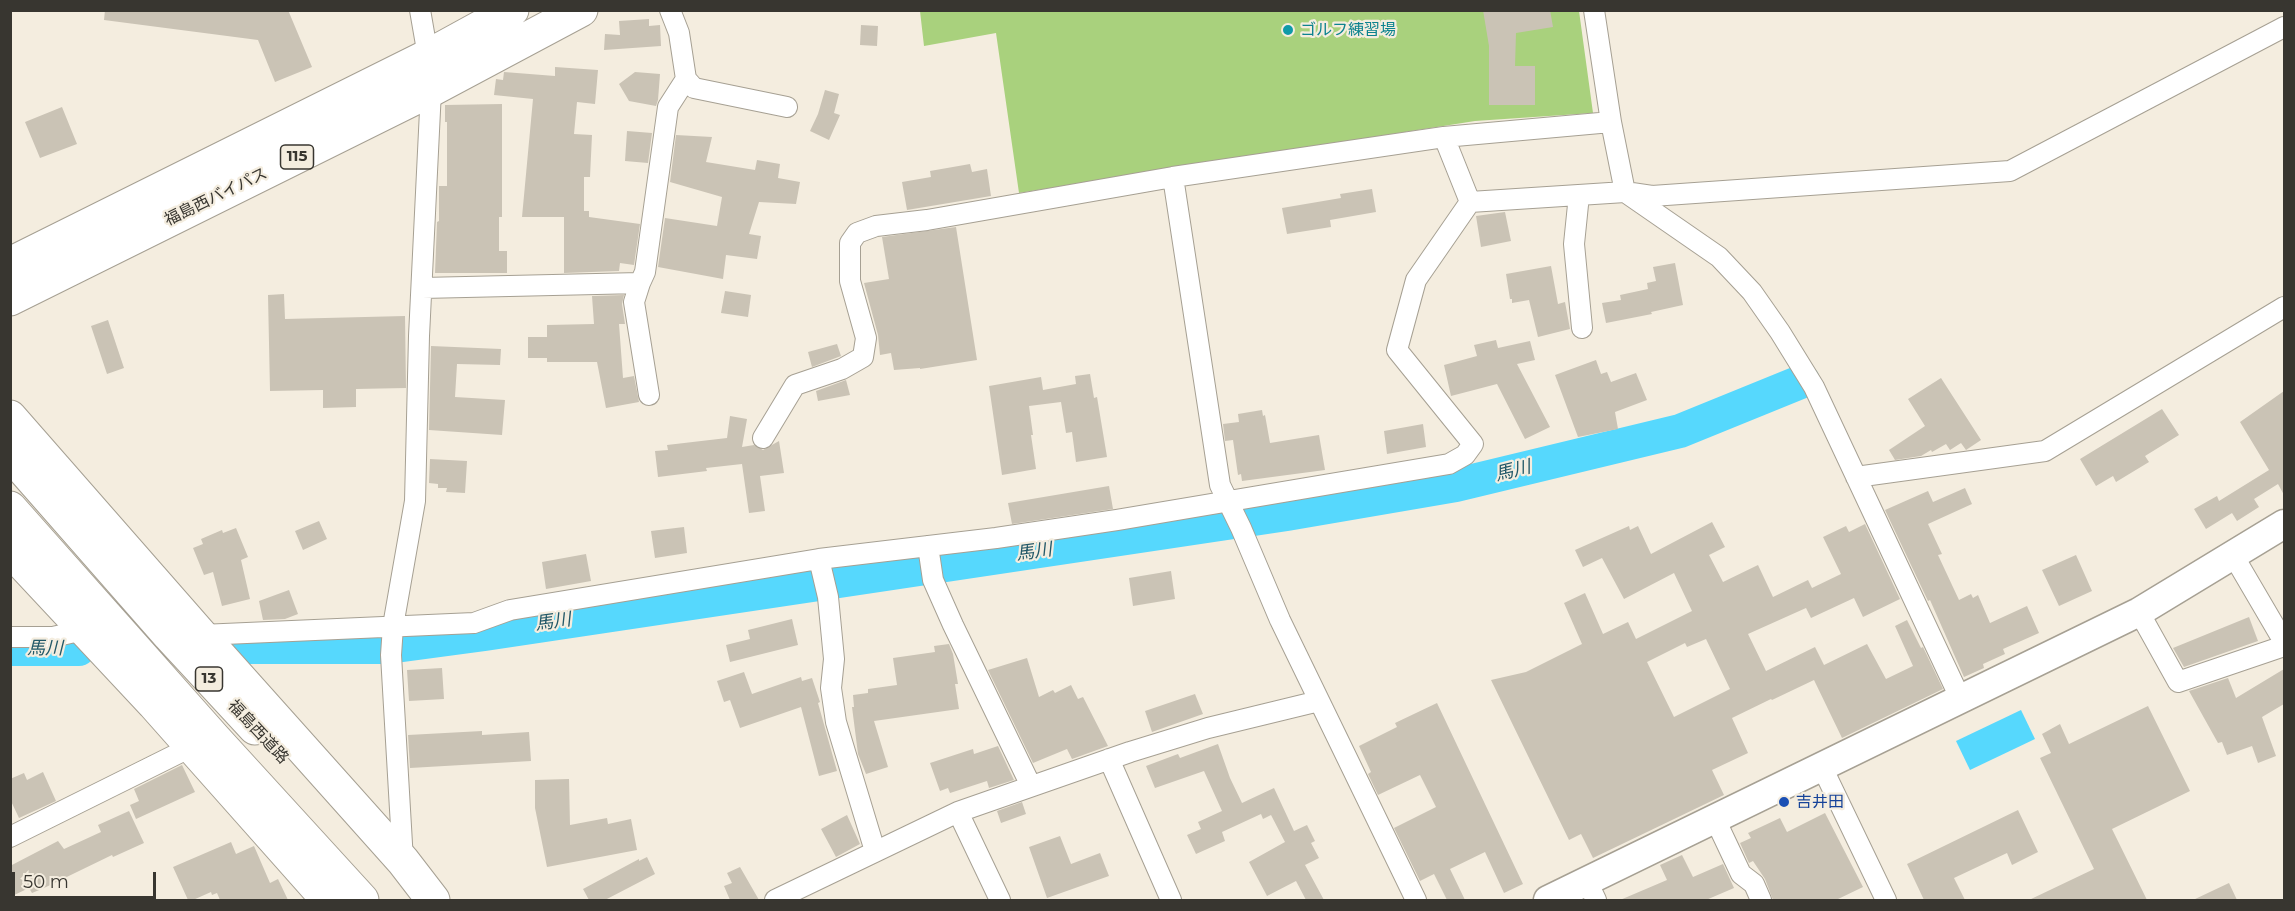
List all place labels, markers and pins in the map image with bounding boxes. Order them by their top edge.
place label: ゴルフ練習場 [1300,20,1396,40]
marker: ゴルフ練習場 [1281,23,1295,37]
place label: 吉井田 [1796,792,1844,812]
marker: 吉井田 [1777,795,1791,809]

